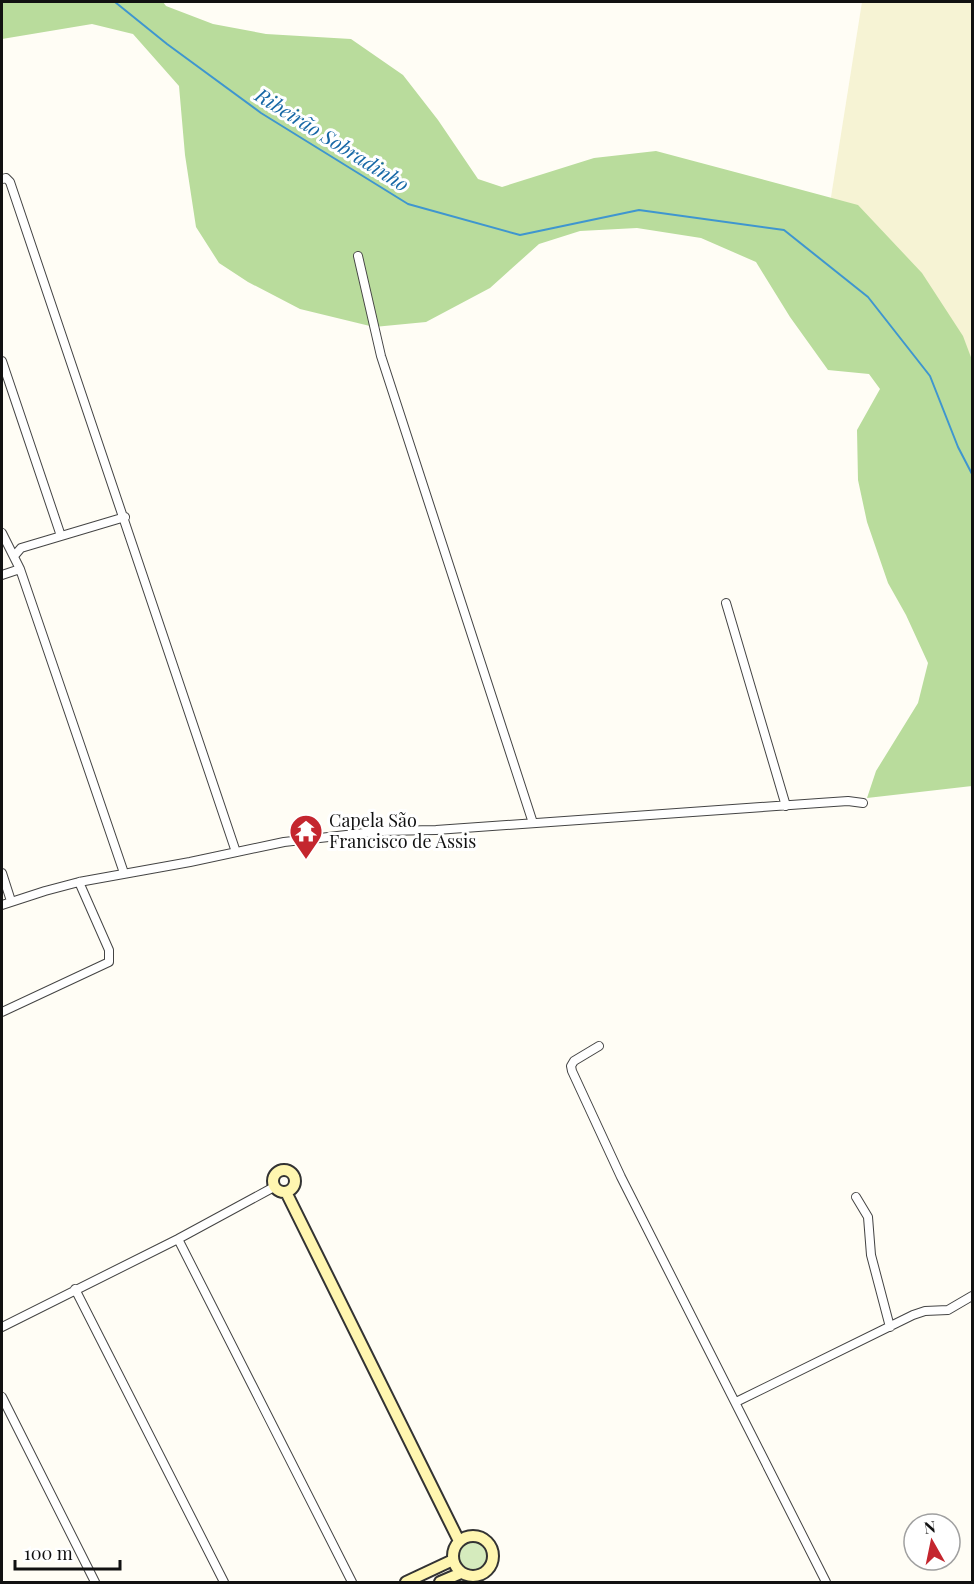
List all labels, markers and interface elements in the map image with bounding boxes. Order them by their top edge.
water label: Ribeirão Sobradinho [250,80,415,197]
place label: Capela São Francisco de Assis [329,808,476,853]
temple icon: Capela São Francisco de Assis [288,813,324,860]
north arrow [902,1512,962,1572]
text: N [922,1515,937,1538]
scale bar [15,1533,120,1571]
text: 100 m [24,1541,73,1565]

